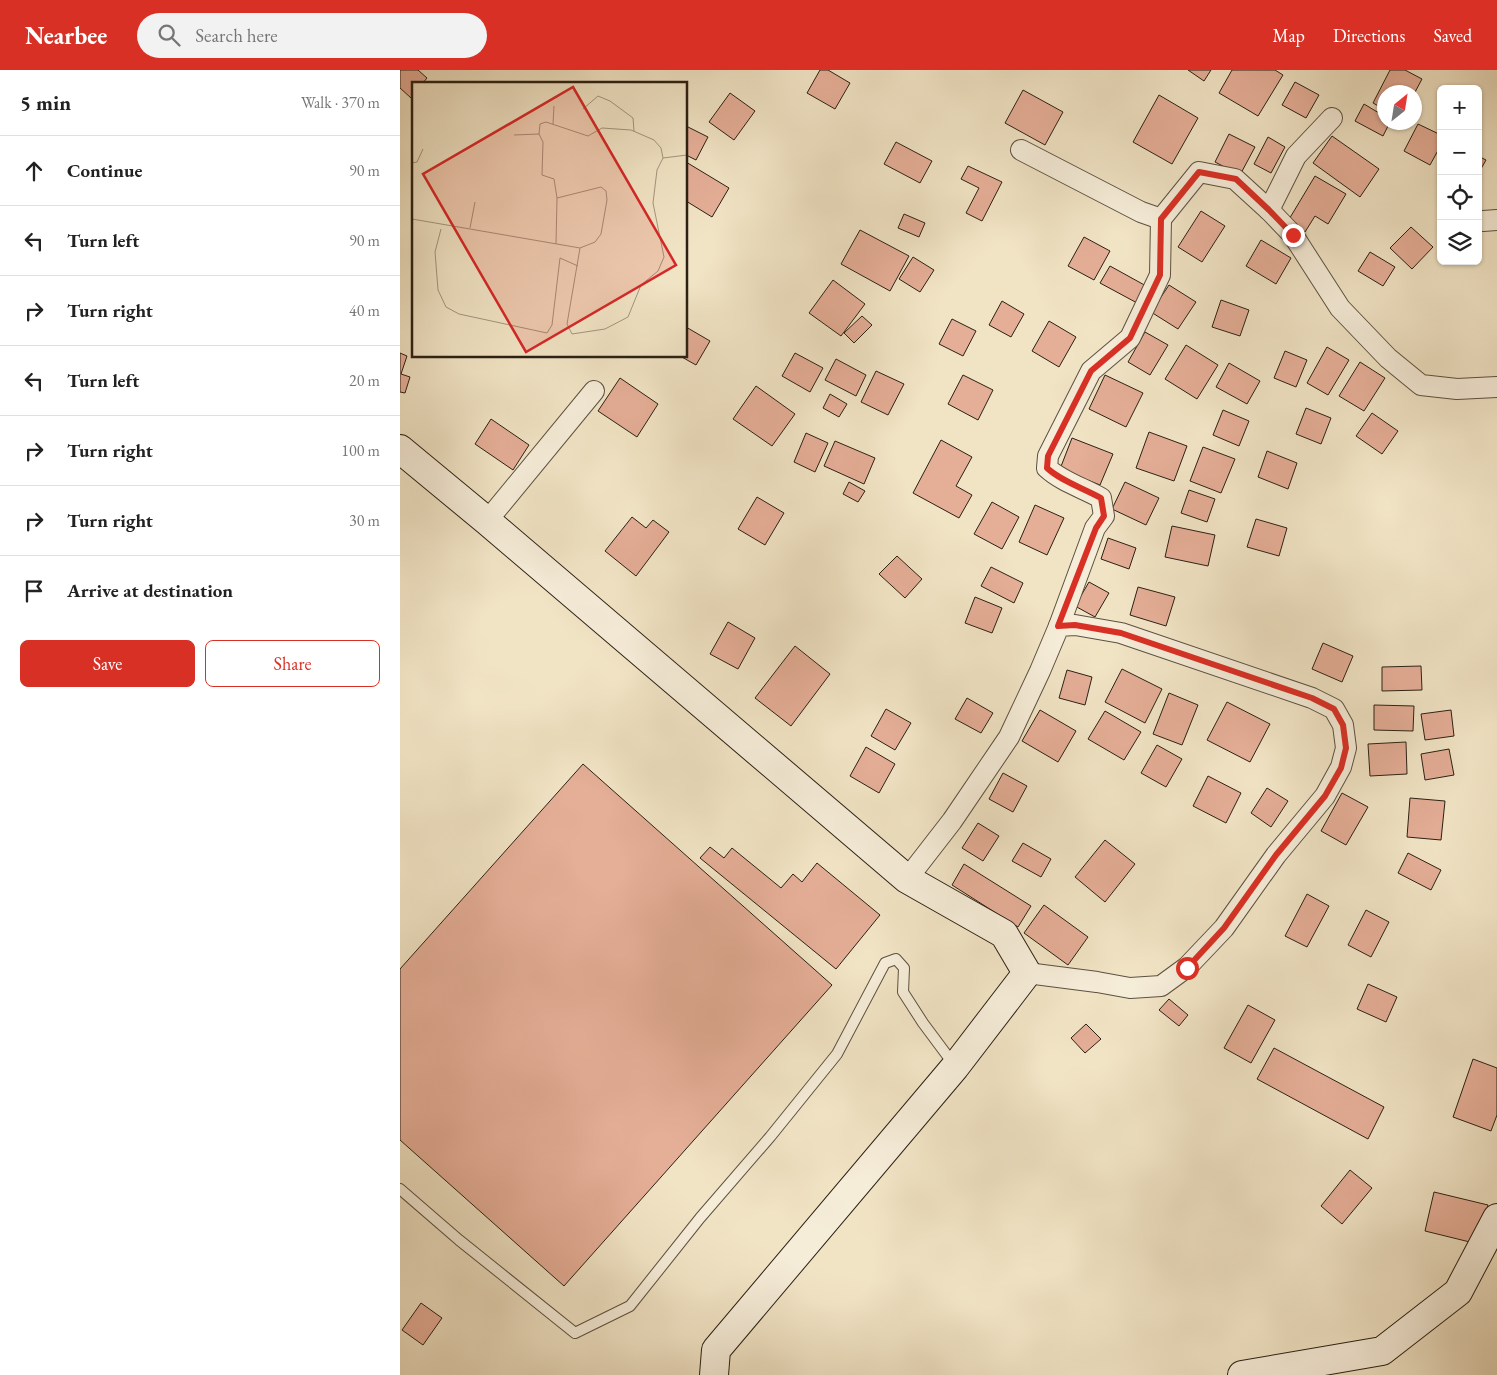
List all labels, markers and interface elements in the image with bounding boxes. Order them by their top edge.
search box [137,13,487,58]
text: Nearbee [25,20,107,51]
icon: search [155,21,183,49]
text: Search here [195,23,278,48]
text: Map [1273,24,1305,47]
text: Directions [1333,24,1405,47]
text: Saved [1433,24,1472,47]
inset map [412,82,688,358]
north arrow [1377,85,1422,130]
map controls [1437,85,1482,265]
button: + [1437,85,1482,130]
text: 5 min [20,89,71,116]
text: Walk · 370 m [301,92,380,113]
button: − [1437,130,1482,175]
icon: ahead [20,157,48,185]
text: Continue [67,158,142,183]
text: 90 m [349,160,380,181]
button: locate [1437,175,1482,220]
button: layers [1437,220,1482,265]
route end [1282,224,1305,247]
icon: left [20,227,48,255]
text: Turn left [67,228,139,253]
text: 90 m [349,230,380,251]
icon: right [20,297,48,325]
text: Turn right [67,298,153,323]
text: 40 m [349,300,380,321]
icon: left [20,367,48,395]
text: Turn left [67,368,139,393]
text: 20 m [349,370,380,391]
icon: right [20,437,48,465]
text: Turn right [67,438,153,463]
text: 100 m [341,440,380,461]
icon: right [20,507,48,535]
text: Turn right [67,508,153,533]
text: 30 m [349,510,380,531]
icon: arrive [20,577,48,605]
text: Arrive at destination [67,578,233,603]
button: Save [20,640,195,687]
button: Share [205,640,380,687]
route start [1176,957,1199,980]

